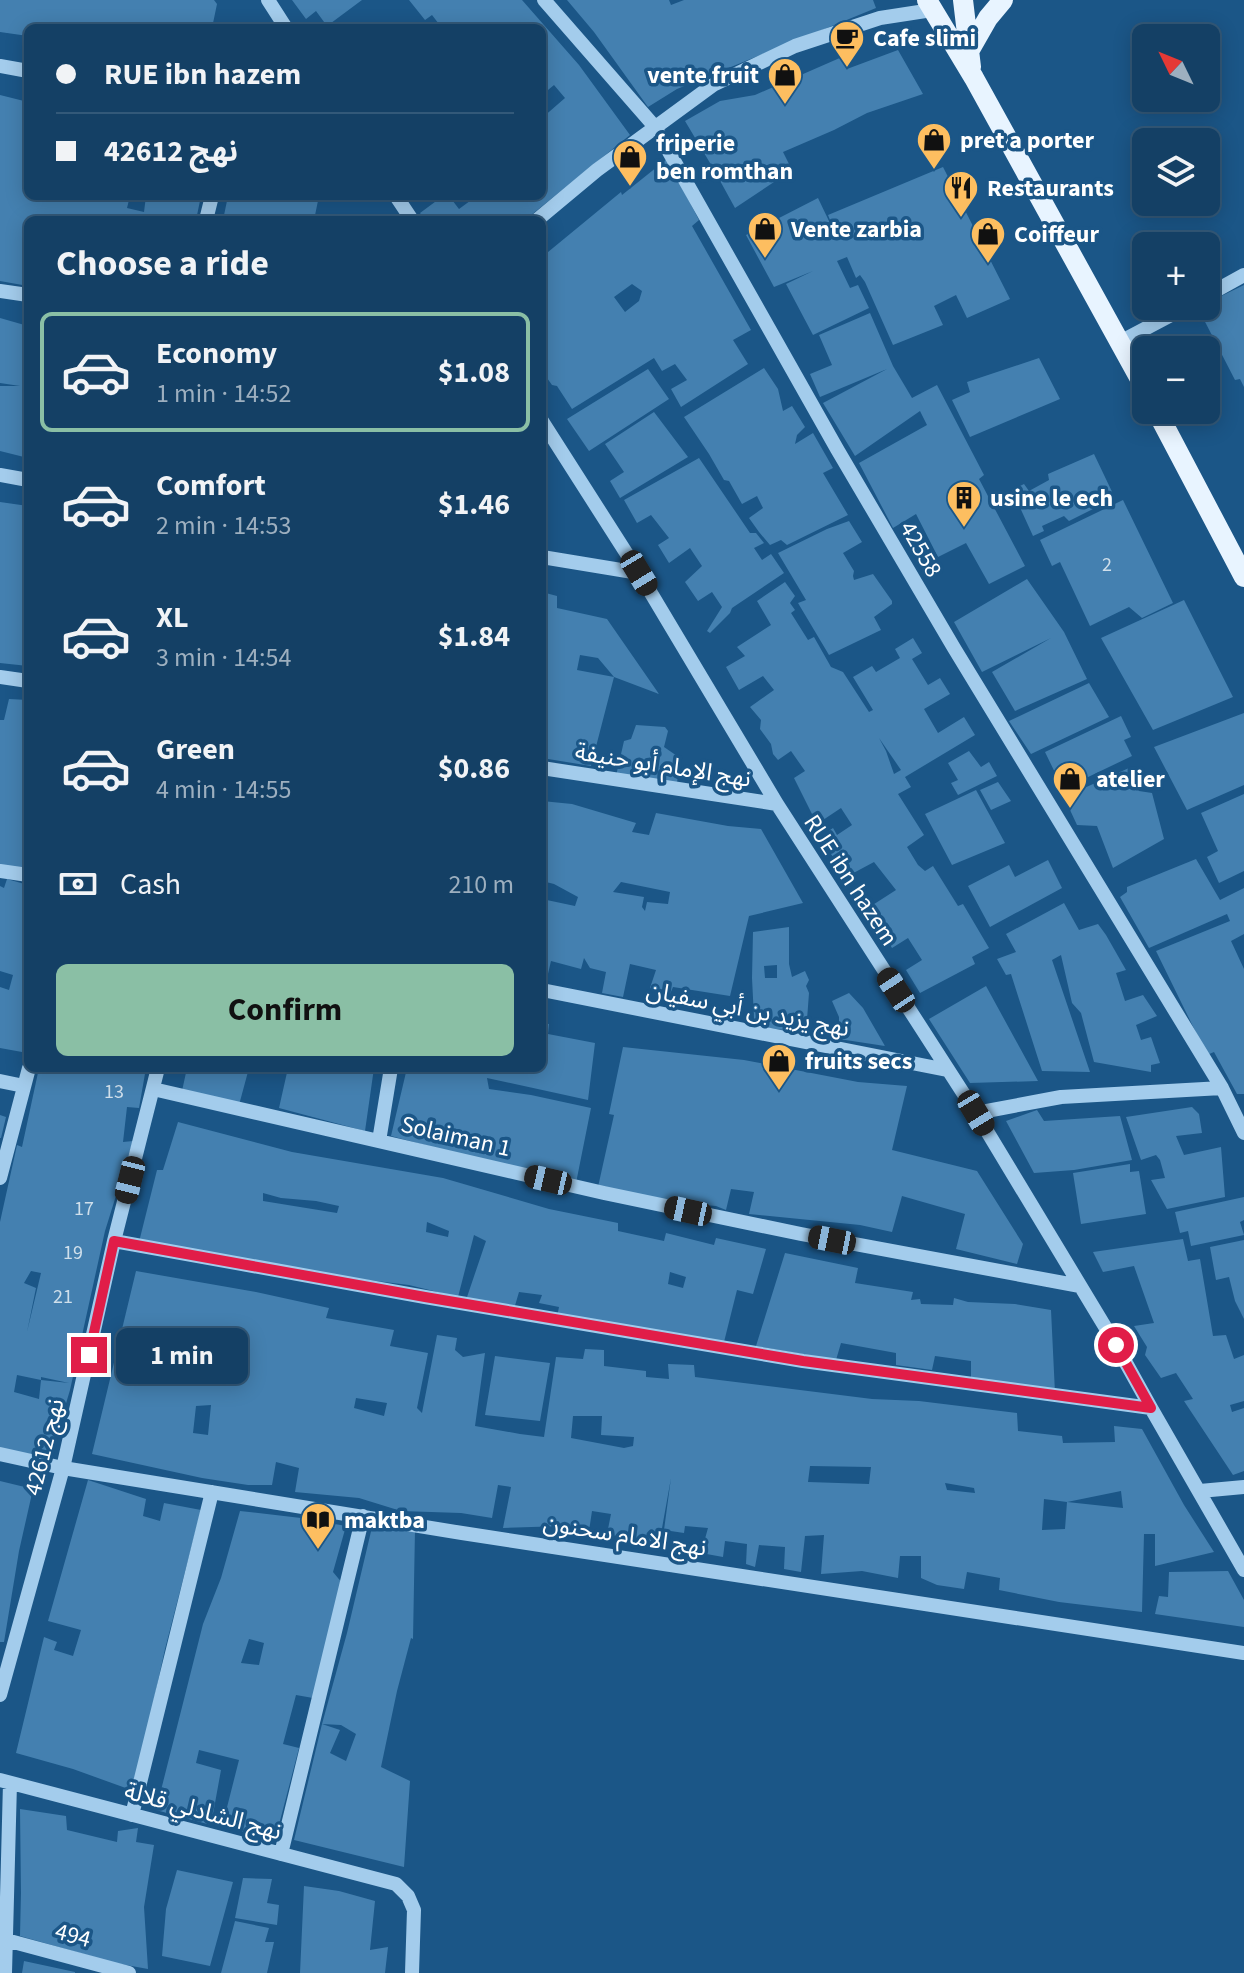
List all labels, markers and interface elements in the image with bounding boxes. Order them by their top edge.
cafe icon: Cafe slimi [828,19,866,69]
place label: Cafe slimi [873,21,976,56]
north arrow [1132,24,1220,112]
map controls [1132,24,1220,424]
text: RUE ibn hazem [104,53,301,96]
shop icon: vente fruit [766,56,804,106]
place label: vente fruit [647,58,759,93]
shop icon: pret a porter [915,121,953,171]
place label: pret a porter [960,123,1095,158]
place label: friperie ben romthan [656,126,793,189]
button: layers [1132,128,1220,216]
text: نهج 42612 [104,130,238,173]
shop icon: friperie ben romthan [611,138,649,188]
restaurant icon: Restaurants [942,169,980,219]
place label: Restaurants [987,171,1114,206]
shop icon: Vente zarbia [746,210,784,260]
place label: Vente zarbia [790,212,922,247]
shop icon: Coiffeur [969,215,1007,265]
place label: Coiffeur [1014,217,1100,252]
button: + [1132,232,1220,320]
text: Choose a ride [56,238,269,289]
text: Economy [156,332,277,375]
icon: car [60,336,132,408]
button: − [1132,336,1220,424]
text: $1.08 [438,351,510,394]
text: 1 min · 14:52 [156,375,291,412]
text: Comfort [156,464,266,507]
icon: car [60,468,132,540]
building icon: usine le ech [945,479,983,529]
place label: usine le ech [990,481,1113,516]
text: $1.46 [438,483,510,526]
text: 2 min · 14:53 [156,507,291,544]
street label: 42558 [891,515,951,584]
car [616,546,662,600]
house number: 2 [1102,551,1112,579]
text: XL [156,596,189,639]
icon: car [60,600,132,672]
text: $1.84 [438,615,510,658]
text: 3 min · 14:54 [156,639,291,676]
text: Green [156,728,235,771]
icon: car [60,732,132,804]
street label: نهج الإمام أبو حنيفة [572,734,753,797]
text: $0.86 [438,747,510,790]
shop icon: atelier [1051,760,1089,810]
place label: atelier [1096,762,1165,797]
text: 4 min · 14:55 [156,771,291,808]
street label: RUE ibn hazem [795,808,906,953]
icon: cash [56,862,100,906]
text: Cash [120,863,181,906]
text: 210 m [448,866,514,903]
car [873,963,919,1017]
button: Confirm [56,964,514,1056]
street label: نهج يزيد بن أبي سفيان [643,973,852,1047]
shop icon: fruits secs [760,1042,798,1092]
place label: fruits secs [805,1044,912,1079]
house number: 13 [104,1078,124,1106]
car [953,1086,999,1140]
street label: Solaiman 1 [397,1107,514,1166]
car [113,1154,147,1206]
car [522,1163,574,1197]
car [662,1194,714,1228]
house number: 17 [74,1195,94,1223]
car [806,1224,858,1256]
house number: 19 [63,1239,83,1267]
house number: 21 [53,1283,73,1311]
callout: 1 min [117,1327,249,1383]
route start [1098,1327,1134,1363]
route end [71,1337,107,1373]
text: 1 min [150,1337,214,1374]
street label: نهج 42612 [16,1395,73,1499]
library icon: maktba [299,1501,337,1551]
place label: maktba [344,1503,425,1538]
street label: نهج الامام سحنون [541,1505,709,1566]
street label: نهج الشادلي قلالة [120,1774,285,1850]
street label: 494 [51,1914,95,1957]

